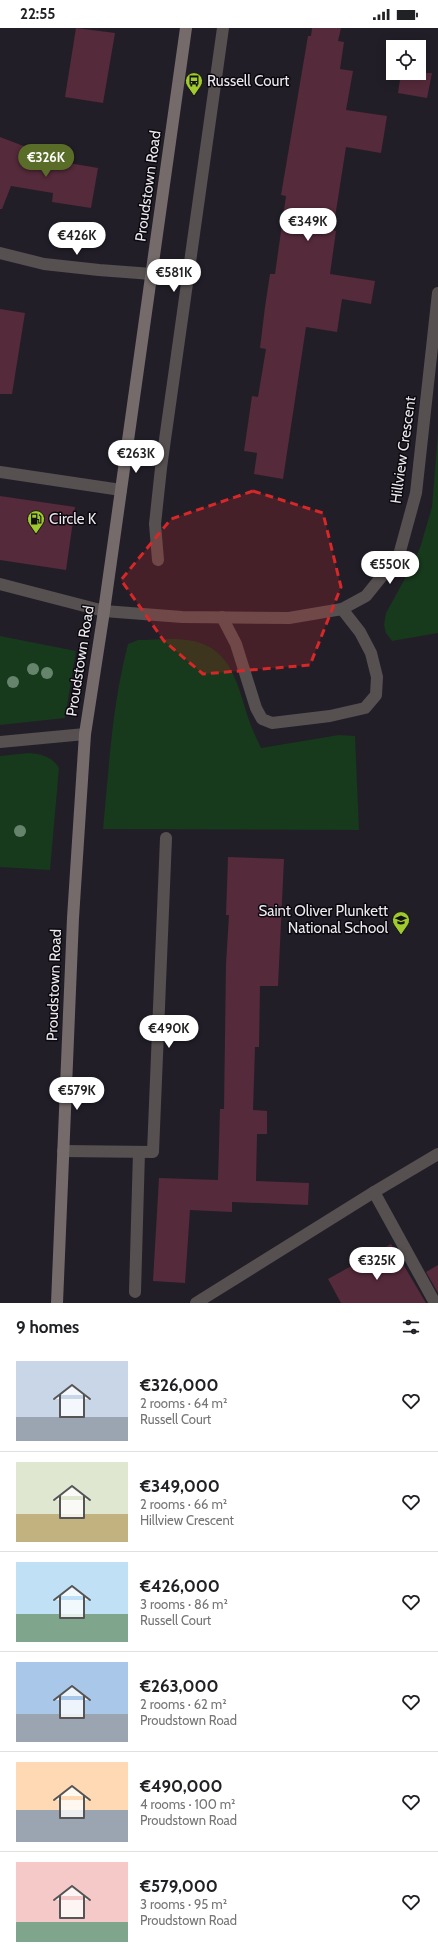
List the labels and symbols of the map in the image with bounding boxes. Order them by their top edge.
bus stop icon: Russell Court [184,71,204,96]
place label: Russell Court [207,72,289,90]
street label: Proudstown Road [131,129,165,243]
pin: €326K [18,144,74,178]
pin: €349K [280,208,336,242]
pin: €426K [49,222,105,256]
pin: €581K [146,259,202,293]
street label: Hillview Crescent [387,395,419,505]
pin: €263K [108,440,164,474]
fuel station icon: Circle K [26,509,46,534]
place label: Circle K [49,510,97,528]
pin: €550K [362,551,418,585]
street label: Proudstown Road [62,604,98,718]
place label: Saint Oliver Plunkett National School [258,902,388,937]
school or university icon: Saint Oliver Plunkett National School [391,910,411,935]
street label: Proudstown Road [43,929,65,1041]
pin: €490K [141,1015,197,1049]
pin: €579K [49,1077,105,1111]
pin: €325K [349,1247,405,1281]

